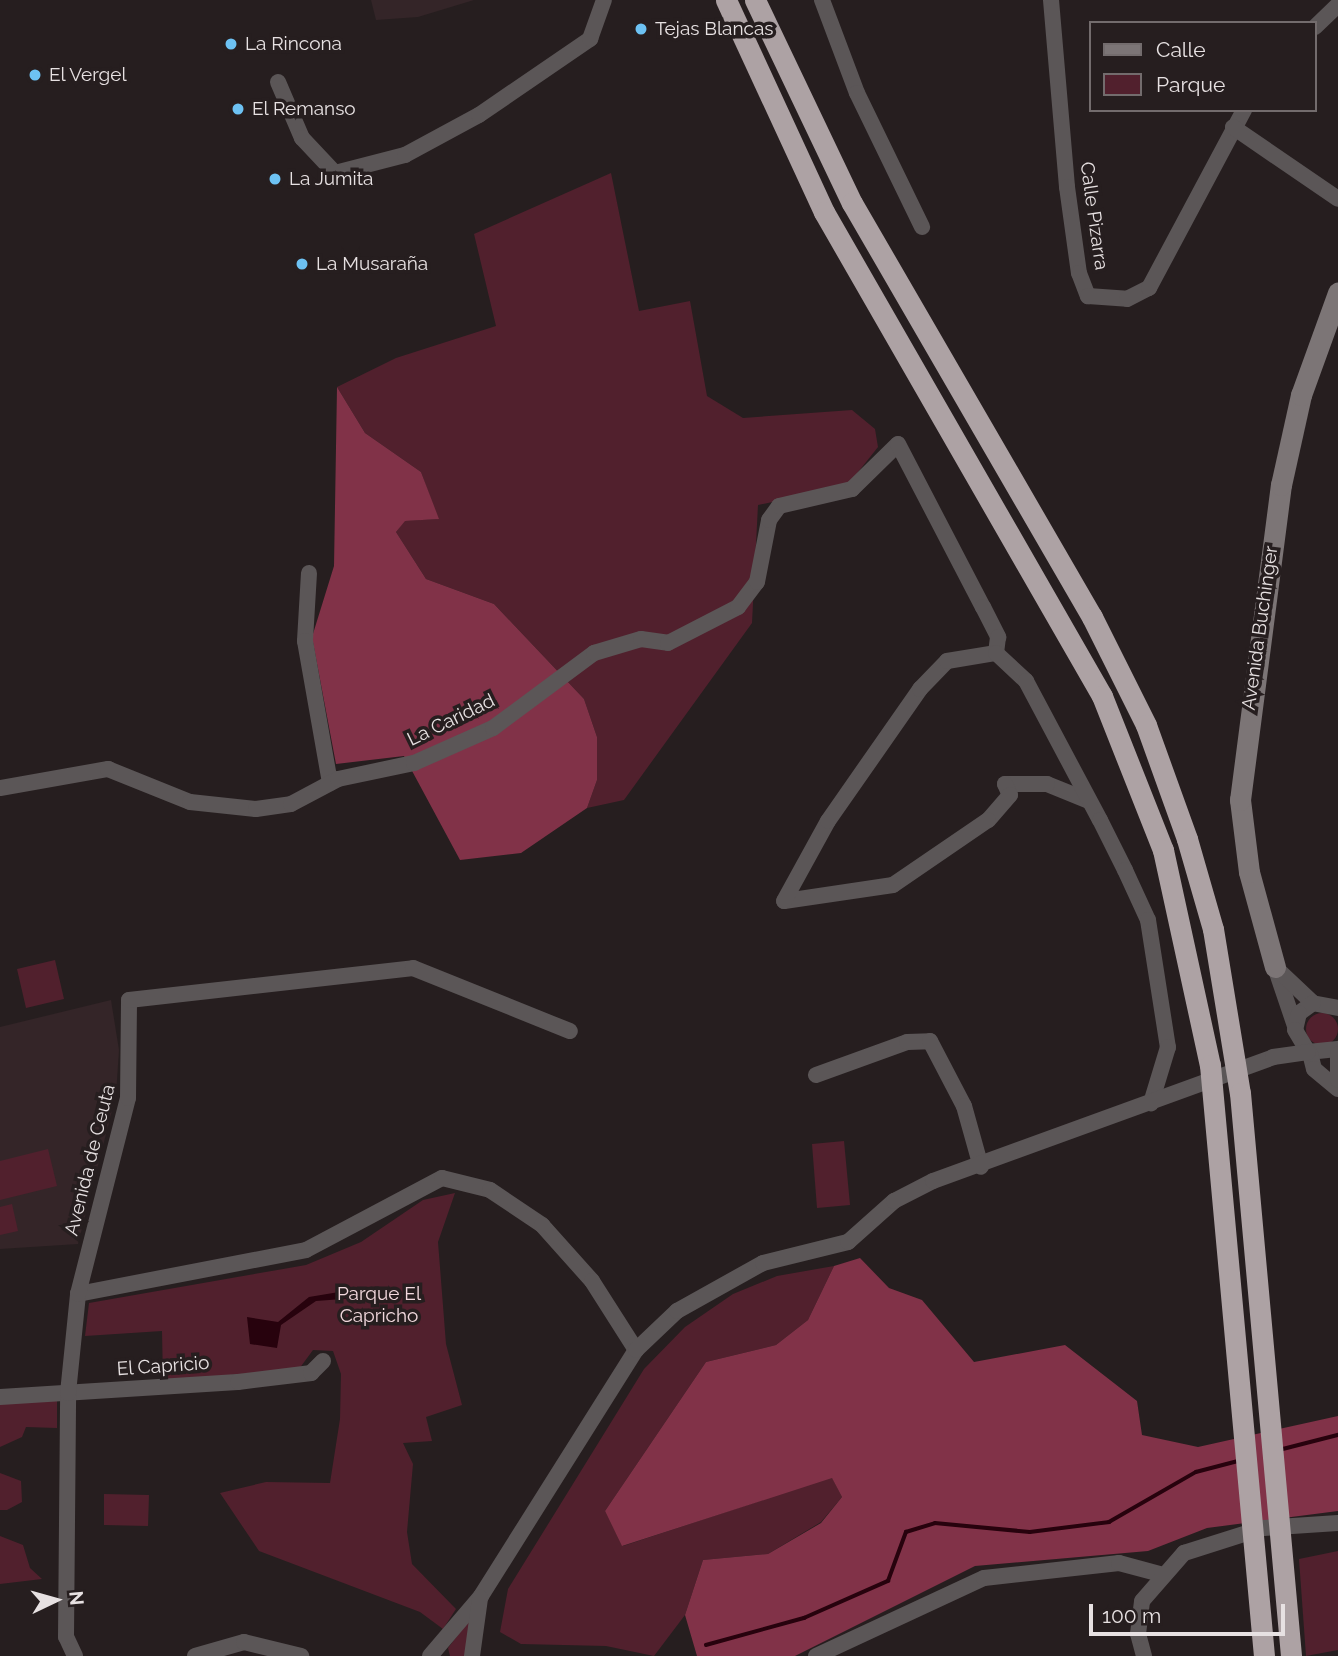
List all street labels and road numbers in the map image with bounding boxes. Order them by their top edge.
street label: Calle Pizarra [1075,160,1113,272]
street label: Avenida Buchinger [1237,544,1283,712]
street label: La Caridad [404,689,498,751]
street label: Avenida de Ceuta [60,1082,120,1238]
street label: El Capricio [116,1351,210,1381]

